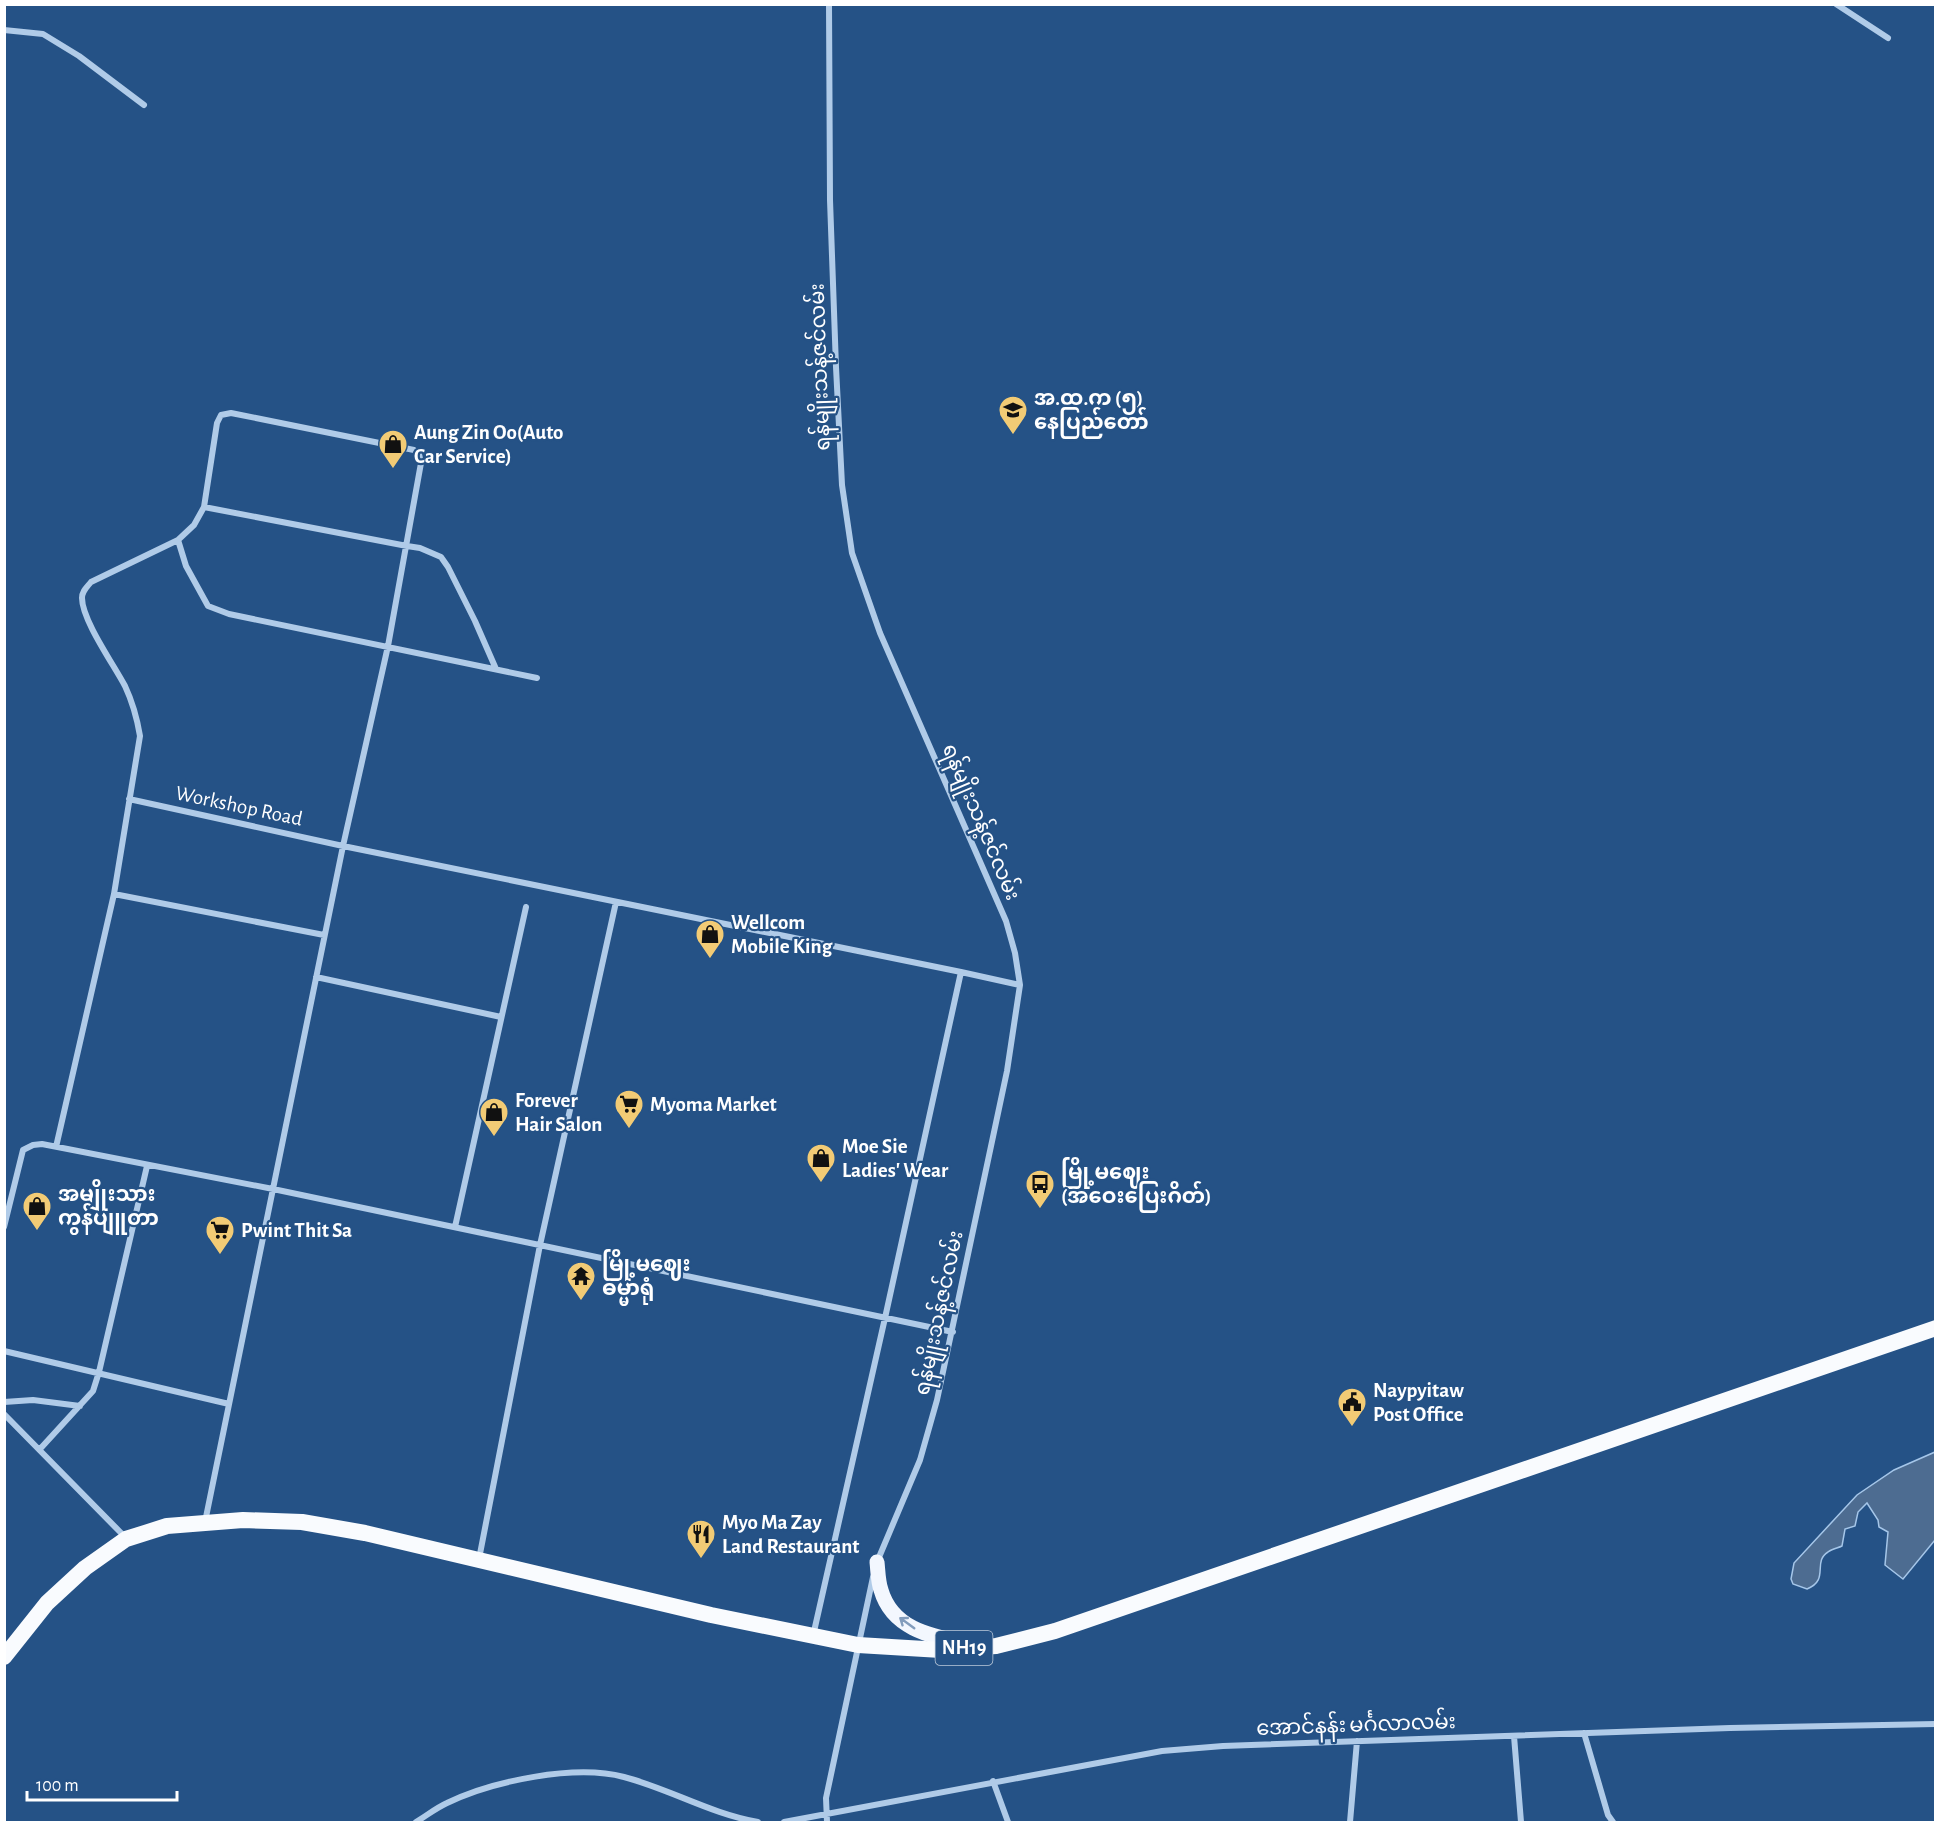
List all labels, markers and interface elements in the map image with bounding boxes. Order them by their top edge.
street label: ရန်မျိုးသန့်ဇင်လမ်း [801,283,840,451]
place label: အ.ထ.က (၅) နေပြည်တော် [1034,388,1149,439]
school or university icon: အ.ထ.က (၅) နေပြည်တော် [997,394,1029,436]
place label: Aung Zin Oo(Auto Car Service) [414,422,564,467]
shop icon: Aung Zin Oo(Auto Car Service) [377,428,409,470]
street label: ရန်မျိုးသန့်ဇင်လမ်း [932,738,1029,906]
street label: Workshop Road [174,782,305,830]
place label: Wellcom Mobile King [731,912,833,957]
shop icon: Wellcom Mobile King [694,918,726,960]
supermarket icon: Myoma Market [613,1088,645,1130]
place label: Forever Hair Salon [515,1090,602,1135]
place label: Myoma Market [650,1094,777,1115]
shop icon: Forever Hair Salon [478,1096,510,1138]
place label: Moe Sie Ladies' Wear [842,1136,949,1181]
shop icon: Moe Sie Ladies' Wear [805,1142,837,1184]
place label: မြို့မဈေး (အဝေးပြေးဂိတ်) [1061,1156,1211,1213]
bus stop icon: မြို့မဈေး (အဝေးပြေးဂိတ်) [1024,1168,1056,1210]
place label: အမျိုးသား ကွန်ပျူတာ [58,1178,159,1236]
shop icon: အမျိုးသား ကွန်ပျူတာ [21,1190,53,1232]
supermarket icon: Pwint Thit Sa [204,1214,236,1256]
place label: Pwint Thit Sa [241,1220,352,1241]
street label: ရန်မျိုးသန့်ဇင်လမ်း [905,1228,974,1399]
place label: မြို့မဈေး ဓမ္မာရုံ [602,1248,691,1305]
temple icon: မြို့မဈေး ဓမ္မာရုံ [565,1260,597,1302]
place label: Naypyitaw Post Office [1373,1380,1464,1425]
public building icon: Naypyitaw Post Office [1336,1386,1368,1428]
place label: Myo Ma Zay Land Restaurant [722,1512,859,1557]
restaurant icon: Myo Ma Zay Land Restaurant [685,1518,717,1560]
one-way arrow [899,1617,915,1629]
road number: NH19 [936,1631,992,1665]
street label: အောင်နန်း မင်္ဂလာလမ်း [1256,1705,1456,1745]
scale bar [27,1764,177,1802]
text: 100 m [36,1777,79,1795]

